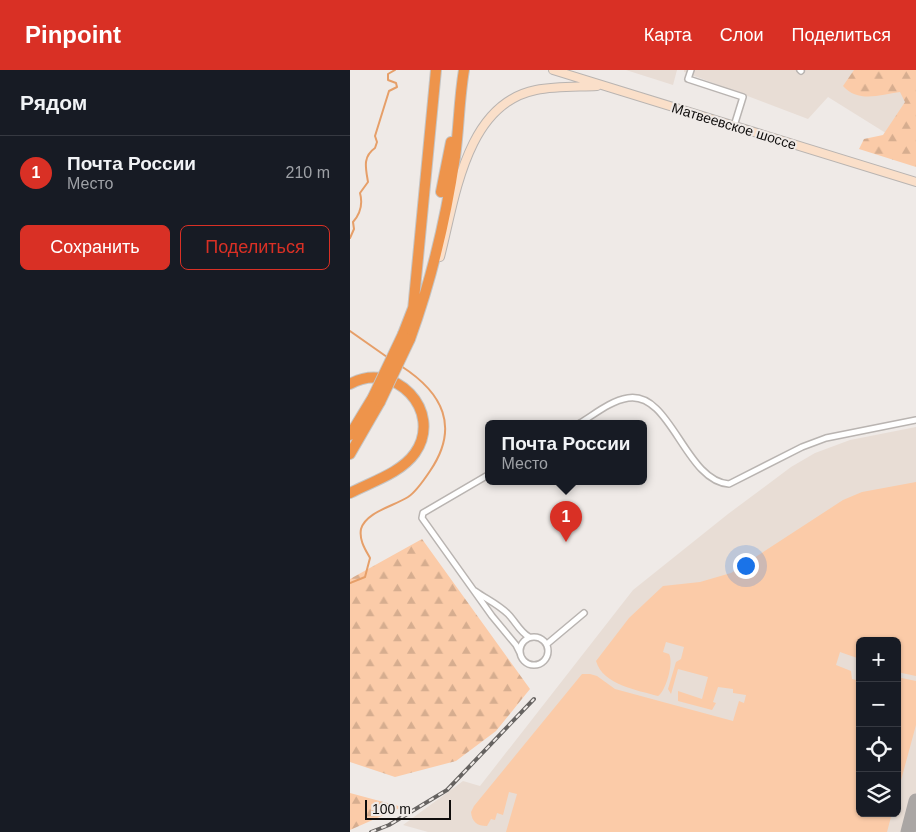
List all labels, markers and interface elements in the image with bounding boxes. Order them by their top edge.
text: Pinpoint [25,21,121,48]
text: Карта [644,25,692,45]
text: Слои [720,25,764,45]
text: Поделиться [792,25,891,45]
text: Рядом [20,91,87,114]
street label: Матвеевское шоссе [670,99,798,153]
text: Почта России [67,153,196,174]
text: 1 [32,164,40,181]
text: 210 m [286,164,330,181]
text: Место [67,175,113,192]
button: Сохранить [20,225,170,270]
button: Поделиться [180,225,330,270]
popup [485,420,647,485]
text: Почта России [501,433,631,454]
text: Место [501,455,548,472]
pin: 1 [550,501,582,542]
your location [733,553,759,579]
map controls [856,637,901,817]
button: + [856,637,901,682]
button: − [856,682,901,727]
button: locate [856,727,901,772]
button: layers [856,772,901,817]
scale bar [365,797,451,820]
text: 100 m [372,801,411,817]

